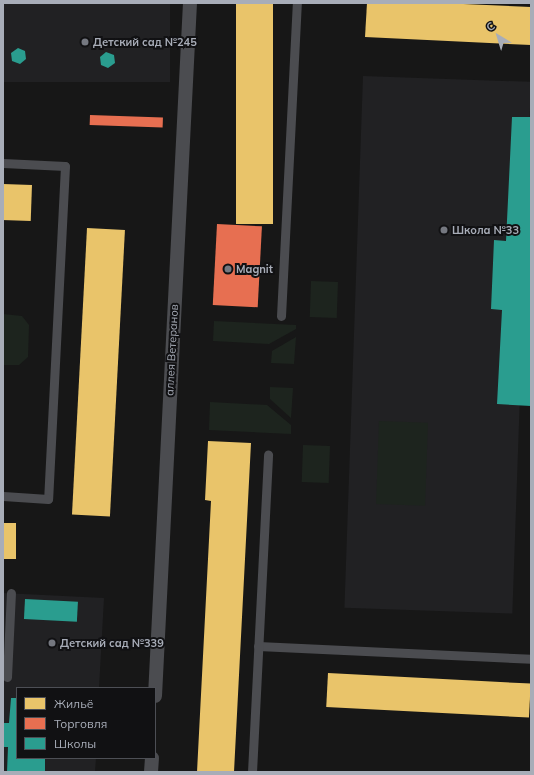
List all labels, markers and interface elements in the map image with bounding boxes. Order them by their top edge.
north arrow [478,16,518,56]
text: С [483,19,498,34]
place label: Детский сад №245 [93,35,197,49]
marker: Детский сад №245 [80,37,90,47]
place label: Школа №33 [452,223,519,237]
marker: Школа №33 [439,225,449,235]
place label: Magnit [236,262,273,276]
marker: Magnit [223,264,233,274]
street label: аллея Ветеранов [163,304,181,396]
place label: Детский сад №339 [60,636,164,650]
marker: Детский сад №339 [47,638,57,648]
legend [16,687,156,759]
text: Жильё [54,696,93,711]
text: Торговля [54,716,107,731]
text: Школы [54,736,96,751]

